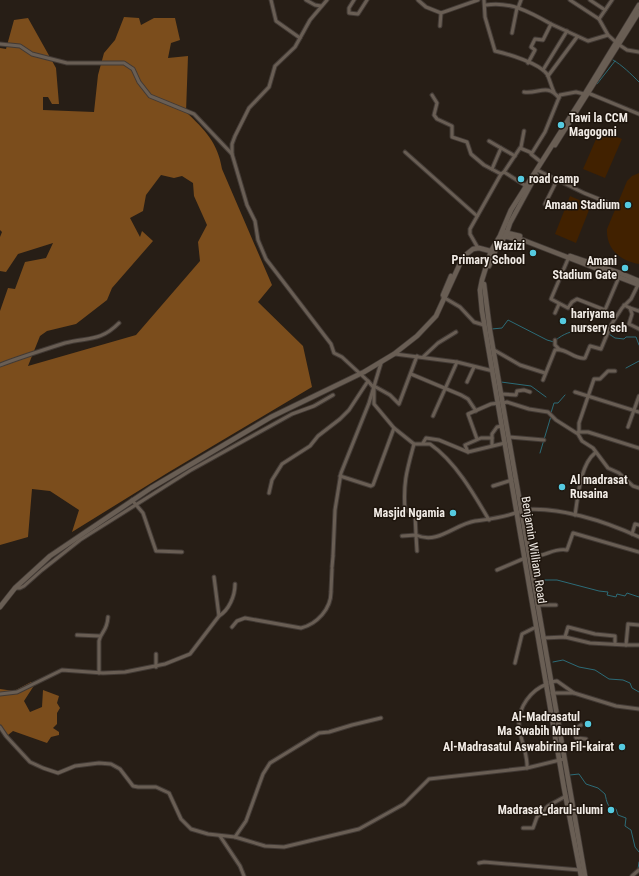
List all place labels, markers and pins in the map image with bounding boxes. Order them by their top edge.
place label: Tawi la CCM Magogoni [569,111,628,139]
marker: Tawi la CCM Magogoni [556,120,566,130]
place label: road camp [529,172,579,186]
marker: road camp [516,174,526,184]
place label: Amaan Stadium [545,198,620,212]
marker: Amaan Stadium [623,200,633,210]
place label: Wazizi Primary School [452,239,525,267]
marker: Wazizi Primary School [528,248,538,258]
place label: Amani Stadium Gate [553,254,617,282]
marker: Amani Stadium Gate [620,263,630,273]
place label: hariyama nursery sch [571,307,627,335]
marker: hariyama nursery sch [558,316,568,326]
place label: Al madrasat Rusaina [570,473,628,501]
marker: Al madrasat Rusaina [557,482,567,492]
place label: Masjid Ngamia [373,506,445,520]
marker: Masjid Ngamia [448,508,458,518]
place label: Al-Madrasatul Ma Swabih Munir [497,710,580,738]
marker: Al-Madrasatul Ma Swabih Munir [583,719,593,729]
place label: Al-Madrasatul Aswabirina Fil-kairat [443,740,614,754]
marker: Al-Madrasatul Aswabirina Fil-kairat [617,742,627,752]
place label: Madrasat_darul-ulumi [498,803,603,817]
marker: Madrasat_darul-ulumi [606,805,616,815]

